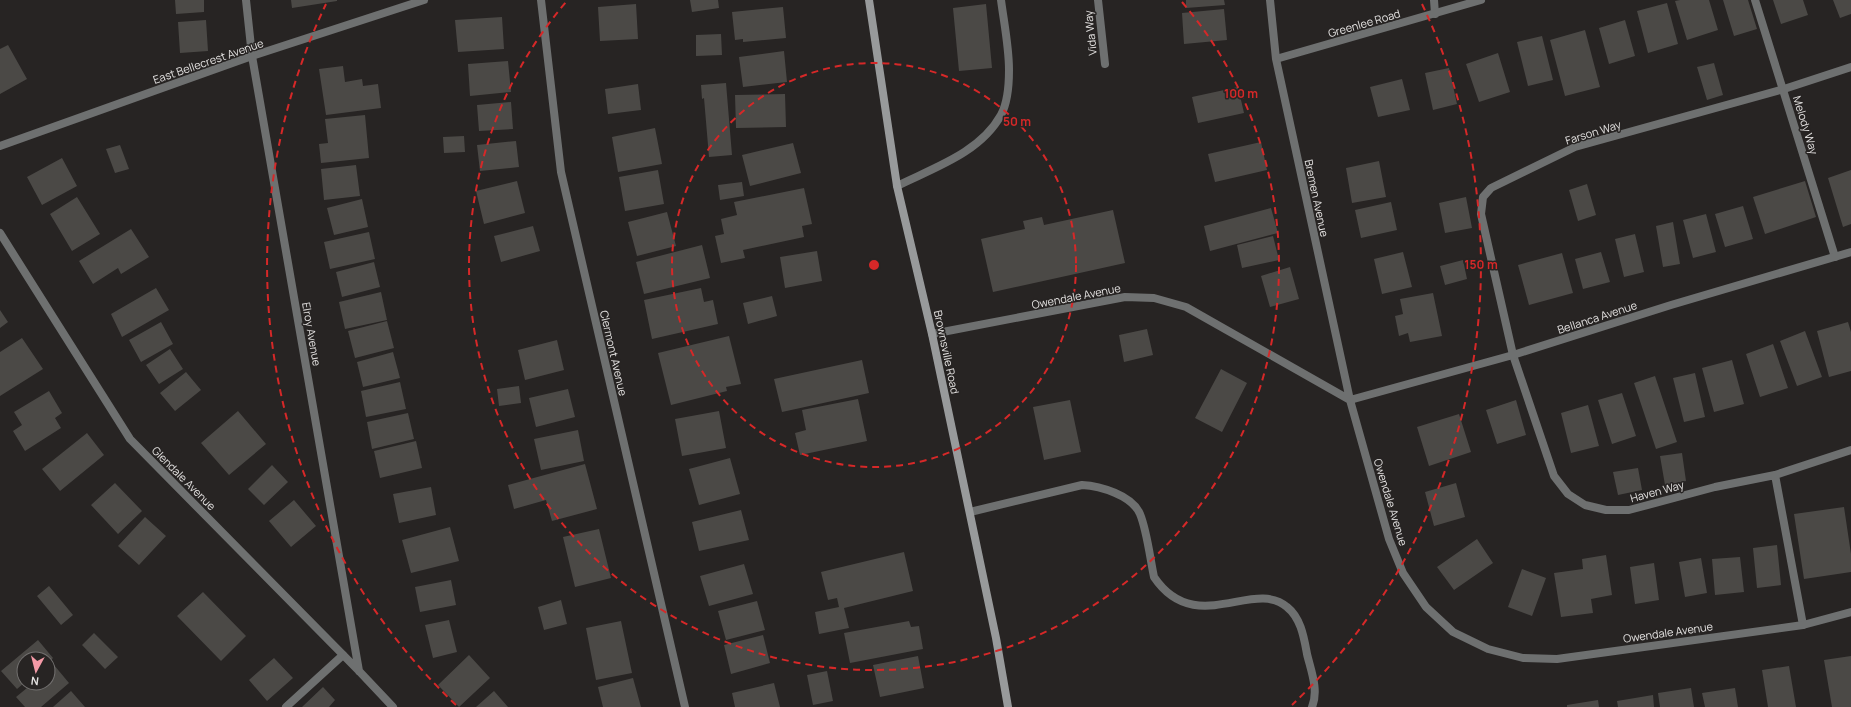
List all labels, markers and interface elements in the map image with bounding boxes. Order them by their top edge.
street label: Greenlee Road [1326,6,1402,40]
street label: Vida Way [1080,10,1100,56]
street label: East Bellecrest Avenue [151,35,266,87]
text: 100 m [1224,85,1258,102]
street label: Melody Way [1790,94,1822,156]
text: 50 m [1003,113,1031,130]
street label: Farson Way [1563,116,1623,148]
street label: Bremen Avenue [1301,158,1333,239]
text: 150 m [1464,256,1498,273]
centre of rings [867,258,881,272]
street label: Owendale Avenue [1030,280,1122,312]
street label: Bellanca Avenue [1555,297,1639,337]
street label: Elroy Avenue [299,301,325,368]
street label: Clermont Avenue [597,309,631,398]
street label: Brownsville Road [931,309,963,395]
street label: Glendale Avenue [149,443,220,514]
street label: Owendale Avenue [1371,457,1412,548]
street label: Haven Way [1628,477,1686,505]
street label: Owendale Avenue [1622,618,1714,646]
north arrow [16,651,56,691]
text: N [30,673,40,689]

